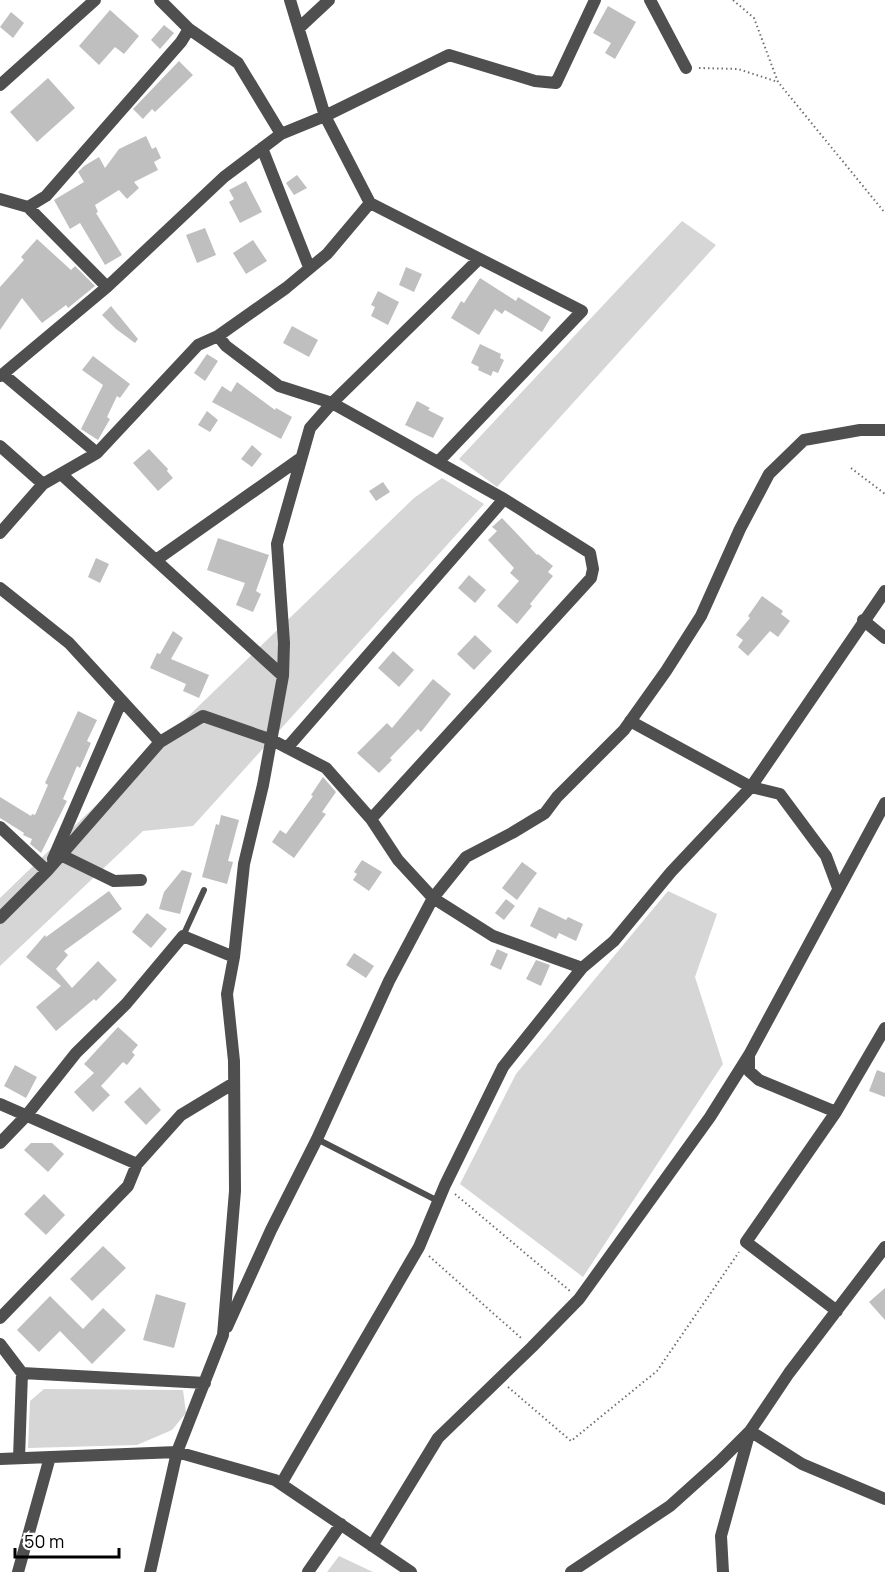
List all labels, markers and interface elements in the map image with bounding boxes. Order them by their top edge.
scale bar [15,1521,118,1559]
text: 50 m [24,1529,64,1553]

